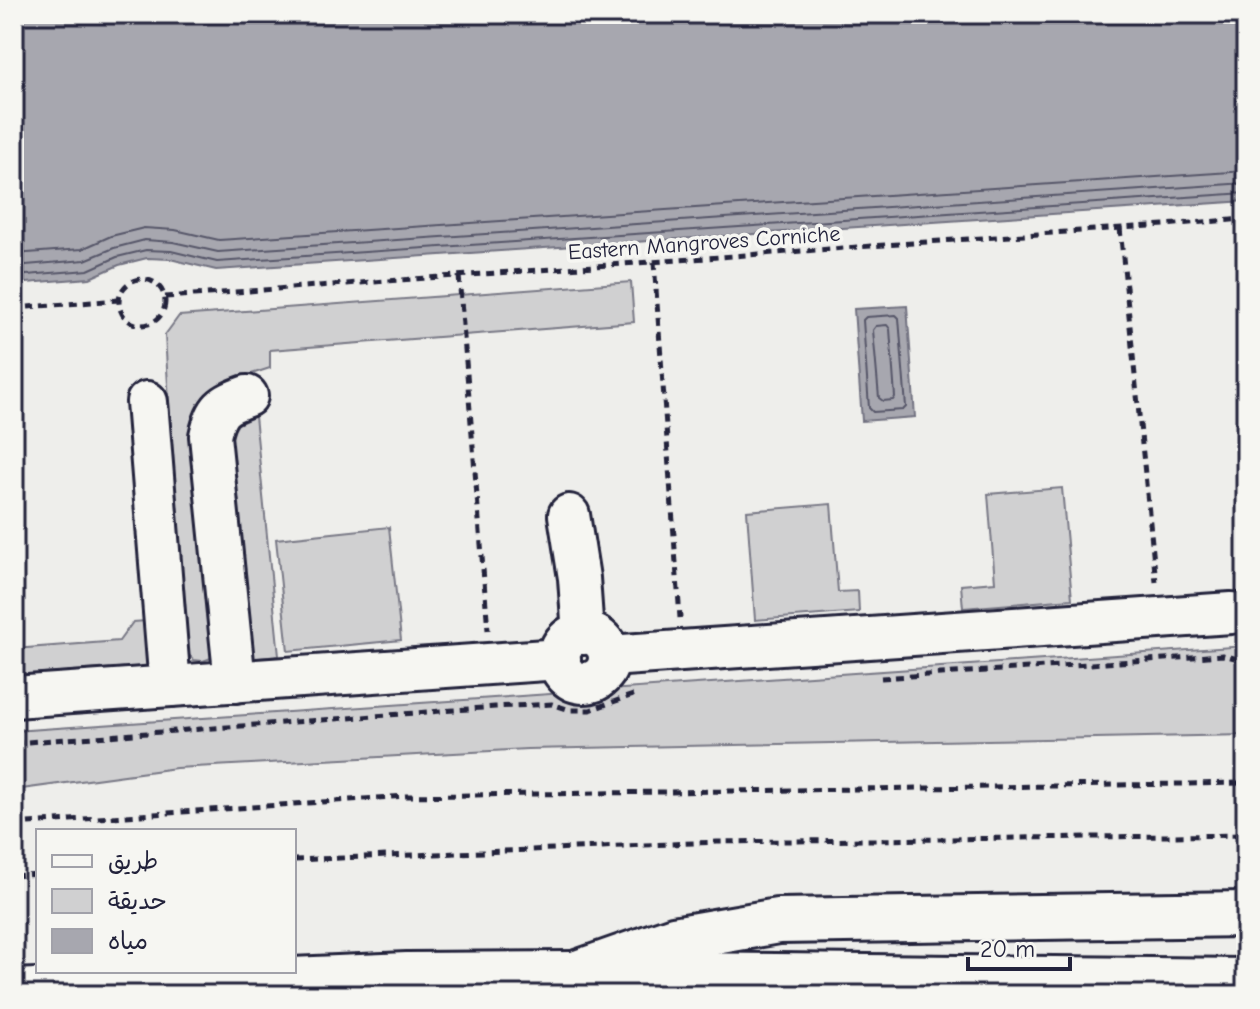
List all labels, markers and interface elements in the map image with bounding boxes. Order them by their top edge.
street label: Eastern Mangroves Corniche [567,221,841,265]
legend [36,829,296,973]
text: طريق [108,847,158,875]
text: حديقة [108,887,167,915]
scale bar [968,921,1070,971]
text: مياه [108,927,148,955]
text: 20 m [980,935,1035,963]

